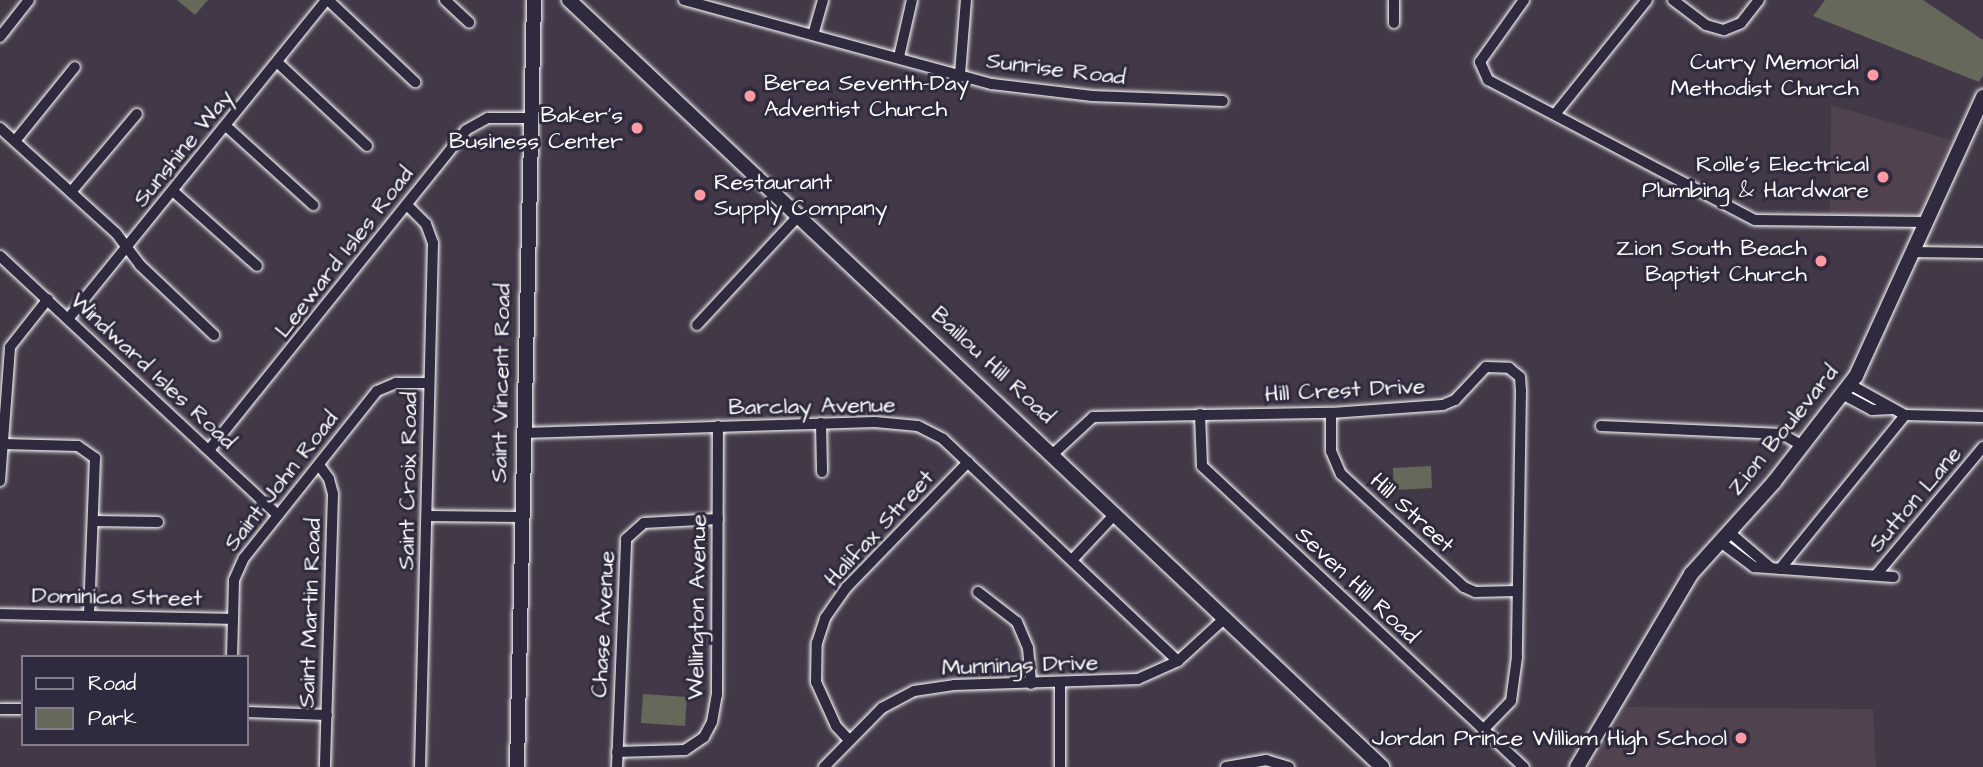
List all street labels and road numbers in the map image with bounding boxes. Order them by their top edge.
street label: Sunrise Road [985,47,1127,91]
street label: Sunshine Way [127,84,239,212]
street label: Leeward Isles Road [269,161,419,343]
street label: Saint Vincent Road [485,283,517,483]
street label: Windward Isles Road [64,287,242,455]
street label: Baillou Hill Road [925,301,1061,429]
street label: Zion Boulevard [1722,359,1844,501]
street label: Hill Crest Drive [1264,372,1426,408]
street label: Barclay Avenue [728,391,896,421]
street label: Saint Croix Road [393,392,423,570]
street label: Saint John Road [218,406,344,556]
street label: Sutton Lane [1863,440,1967,558]
street label: Halifax Street [818,464,940,592]
street label: Hill Street [1364,467,1460,559]
street label: Wellington Avenue [682,514,712,700]
street label: Saint Martin Road [293,518,327,708]
street label: Seven Hill Road [1289,521,1425,649]
street label: Chase Avenue [585,550,621,698]
street label: Dominica Street [31,582,203,612]
street label: Munnings Drive [941,648,1099,682]

